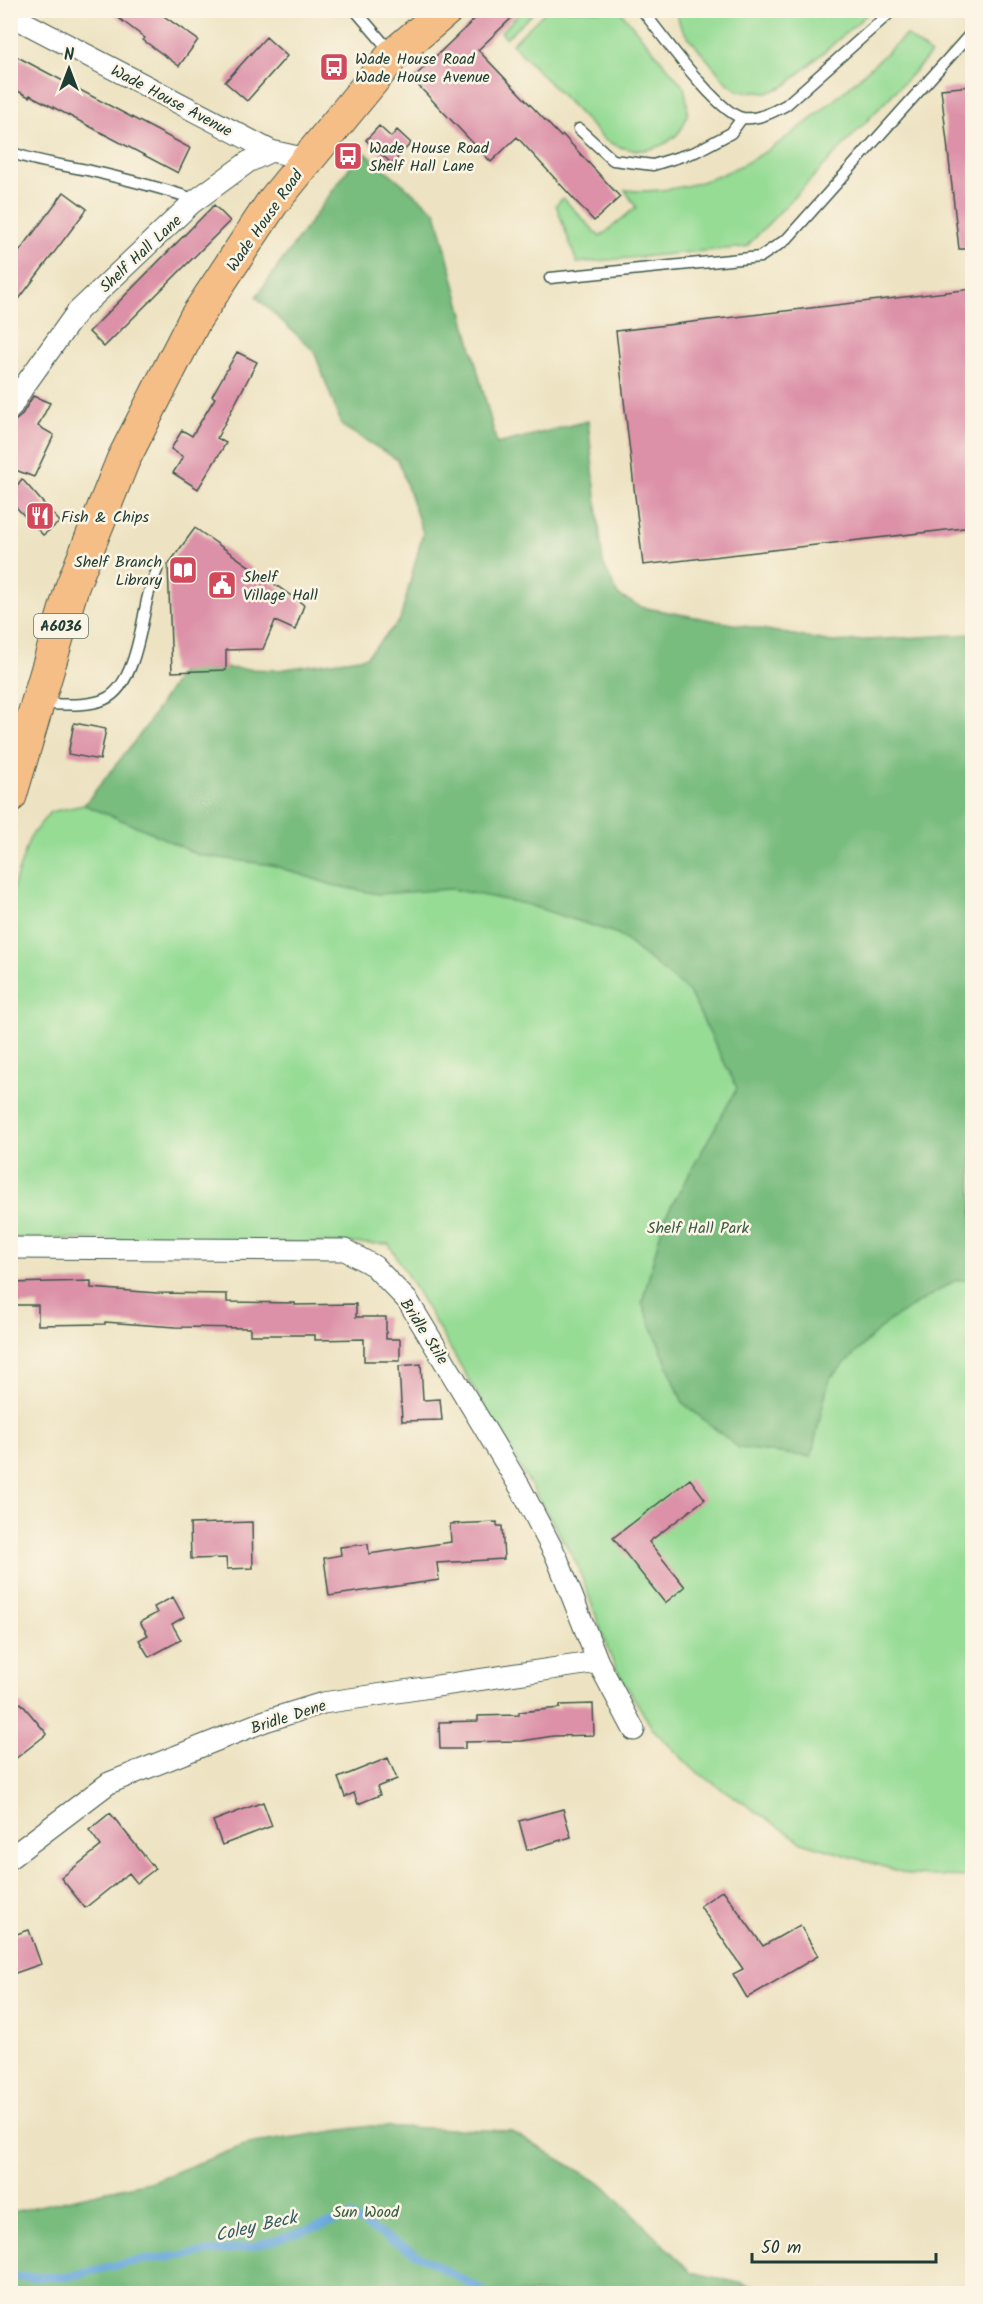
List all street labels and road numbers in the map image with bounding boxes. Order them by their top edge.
street label: Wade House Avenue [106,59,237,144]
street label: Wade House Road [221,164,310,277]
street label: Shelf Hall Lane [94,209,188,299]
road number: A6036 [34,614,88,638]
street label: Bridle Stile [393,1294,454,1370]
street label: Bridle Dene [247,1693,329,1741]

